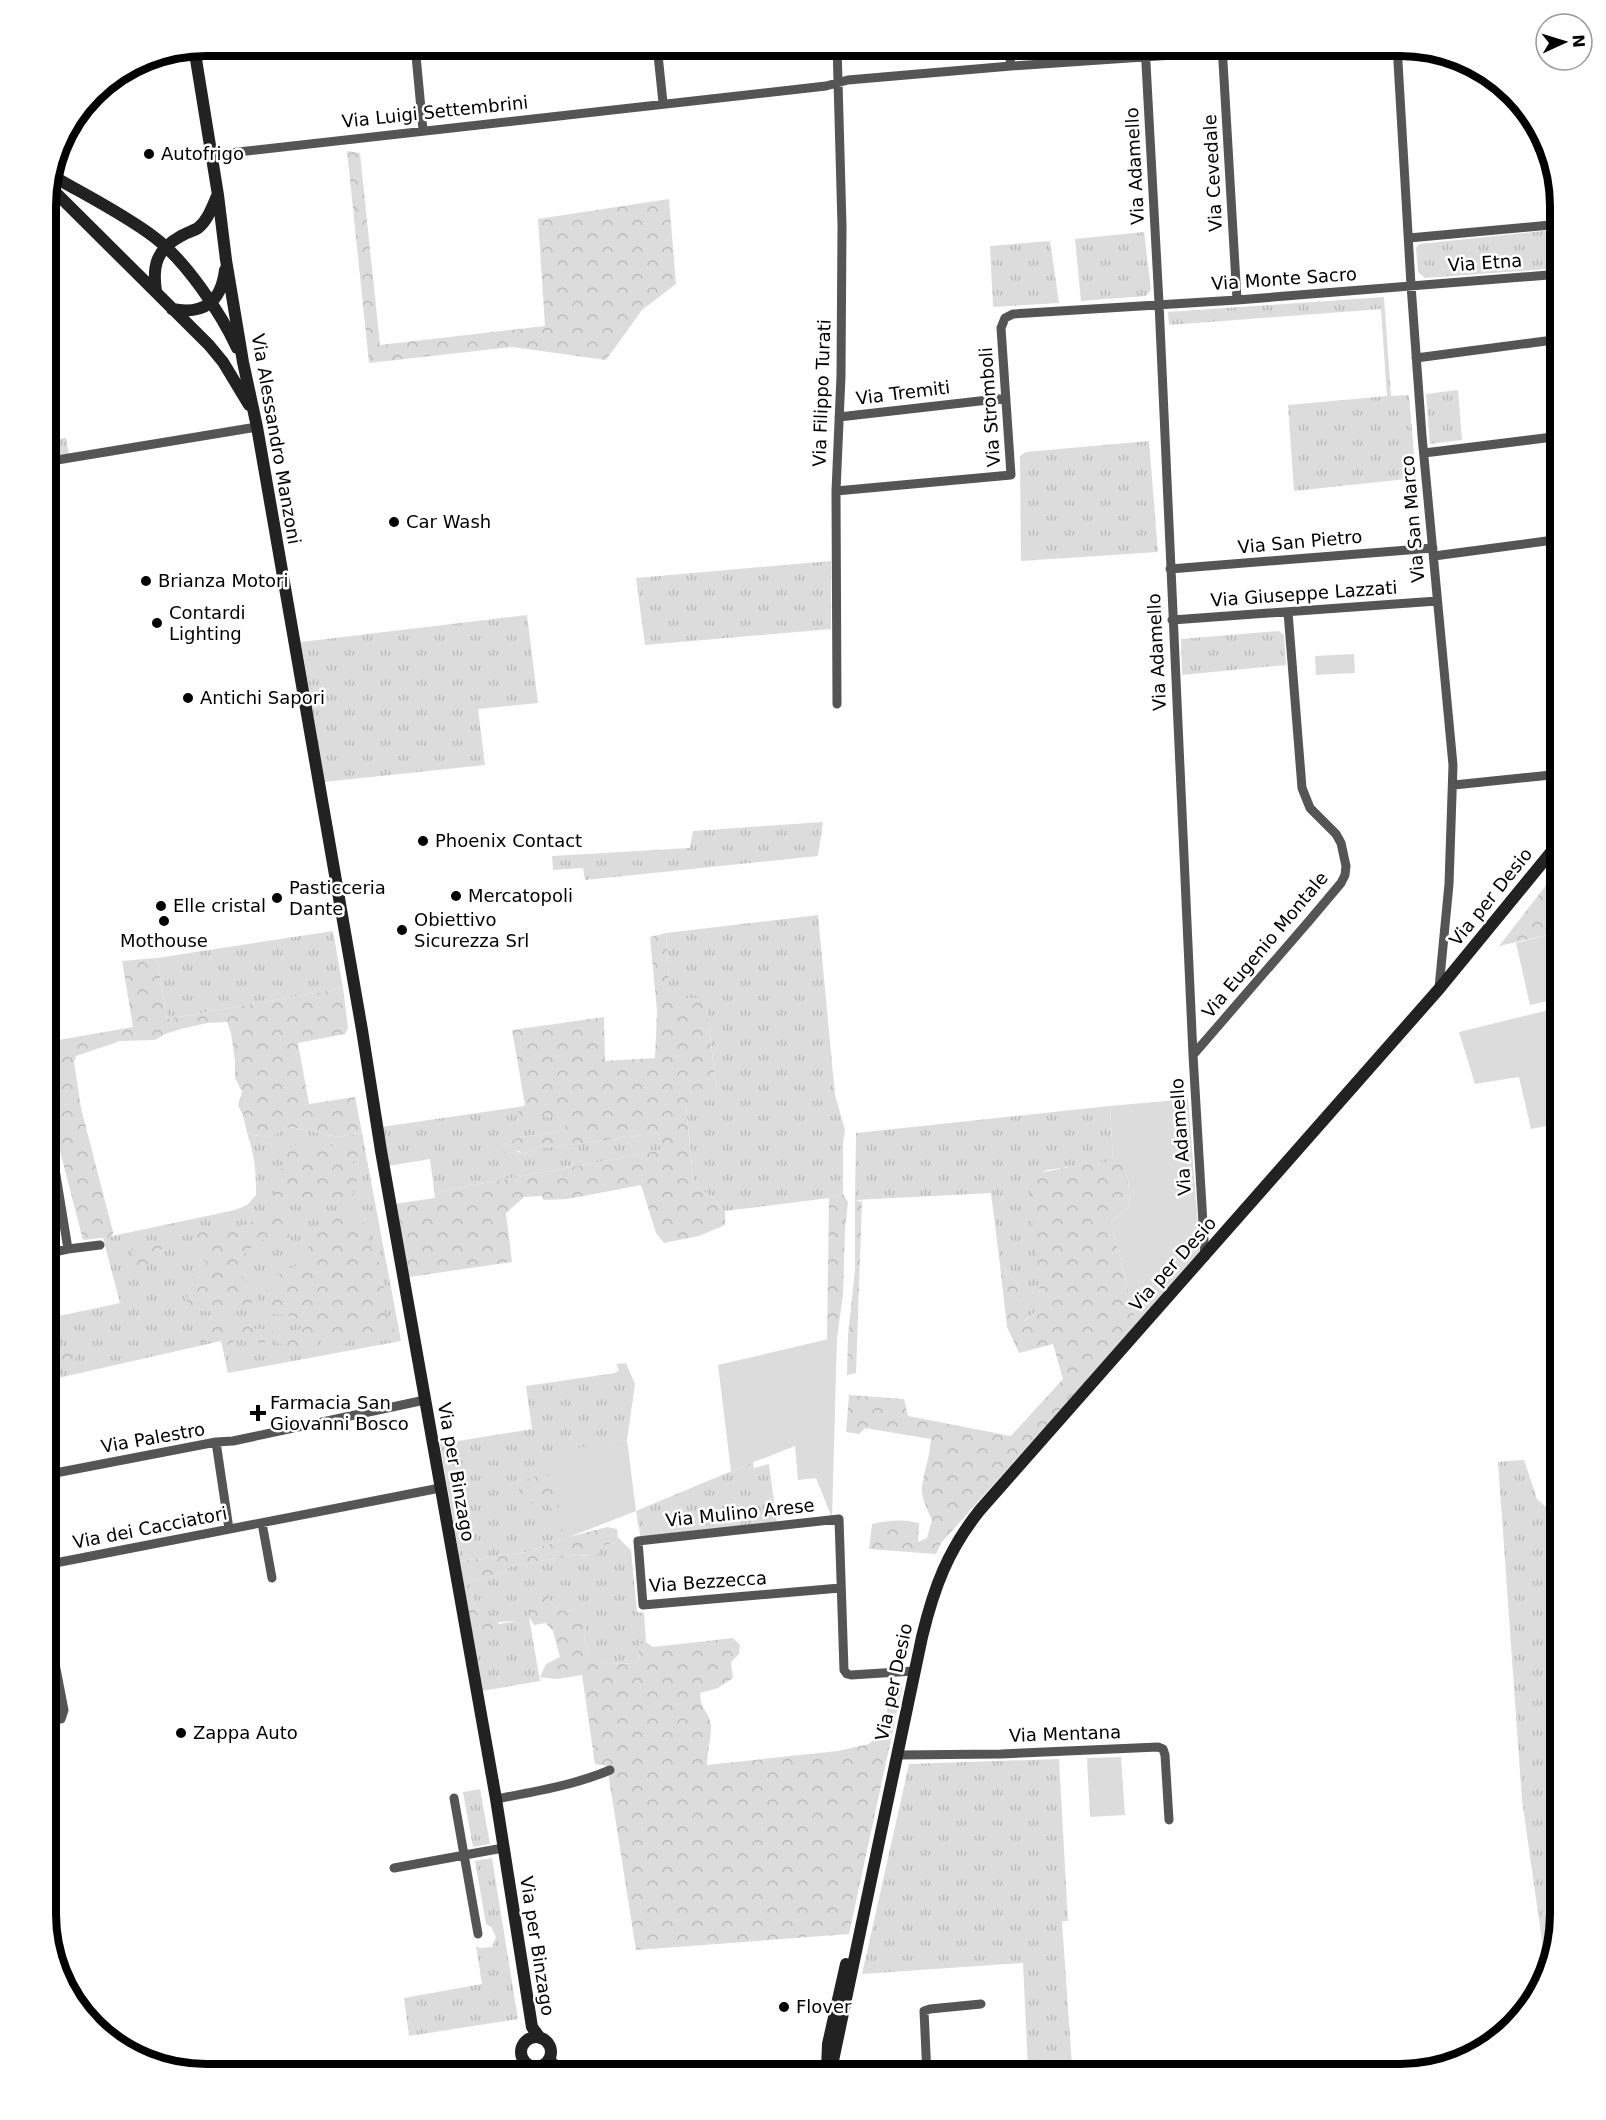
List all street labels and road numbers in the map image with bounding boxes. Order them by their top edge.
street label: Via Luigi Settembrini [341,91,529,132]
street label: Via Adamello [1121,107,1148,225]
street label: Via Cevedale [1199,114,1226,232]
street label: Via Etna [1447,249,1523,276]
street label: Via Monte Sacro [1210,263,1357,294]
street label: Via Filippo Turati [808,319,835,467]
street label: Via Alessandro Manzoni [248,332,305,546]
street label: Via Stromboli [975,346,1004,468]
street label: Via Tremiti [855,376,951,409]
street label: Via San Marco [1396,455,1429,584]
street label: Via San Pietro [1237,526,1363,557]
street label: Via Giuseppe Lazzati [1210,576,1398,611]
street label: Via Adamello [1143,593,1170,711]
street label: Via per Desio [1445,844,1536,950]
street label: Via Eugenio Montale [1197,867,1332,1022]
street label: Via Adamello [1166,1078,1195,1196]
street label: Via per Desio [1125,1212,1220,1315]
street label: Via per Binzago [434,1401,479,1543]
street label: Via Palestro [99,1418,207,1457]
street label: Via Mulino Arese [664,1494,815,1531]
street label: Via dei Cacciatori [71,1502,229,1553]
street label: Via Bezzecca [648,1567,767,1596]
street label: Via per Desio [871,1621,916,1743]
street label: Via Mentana [1009,1721,1121,1746]
street label: Via per Binzago [516,1875,559,2017]

